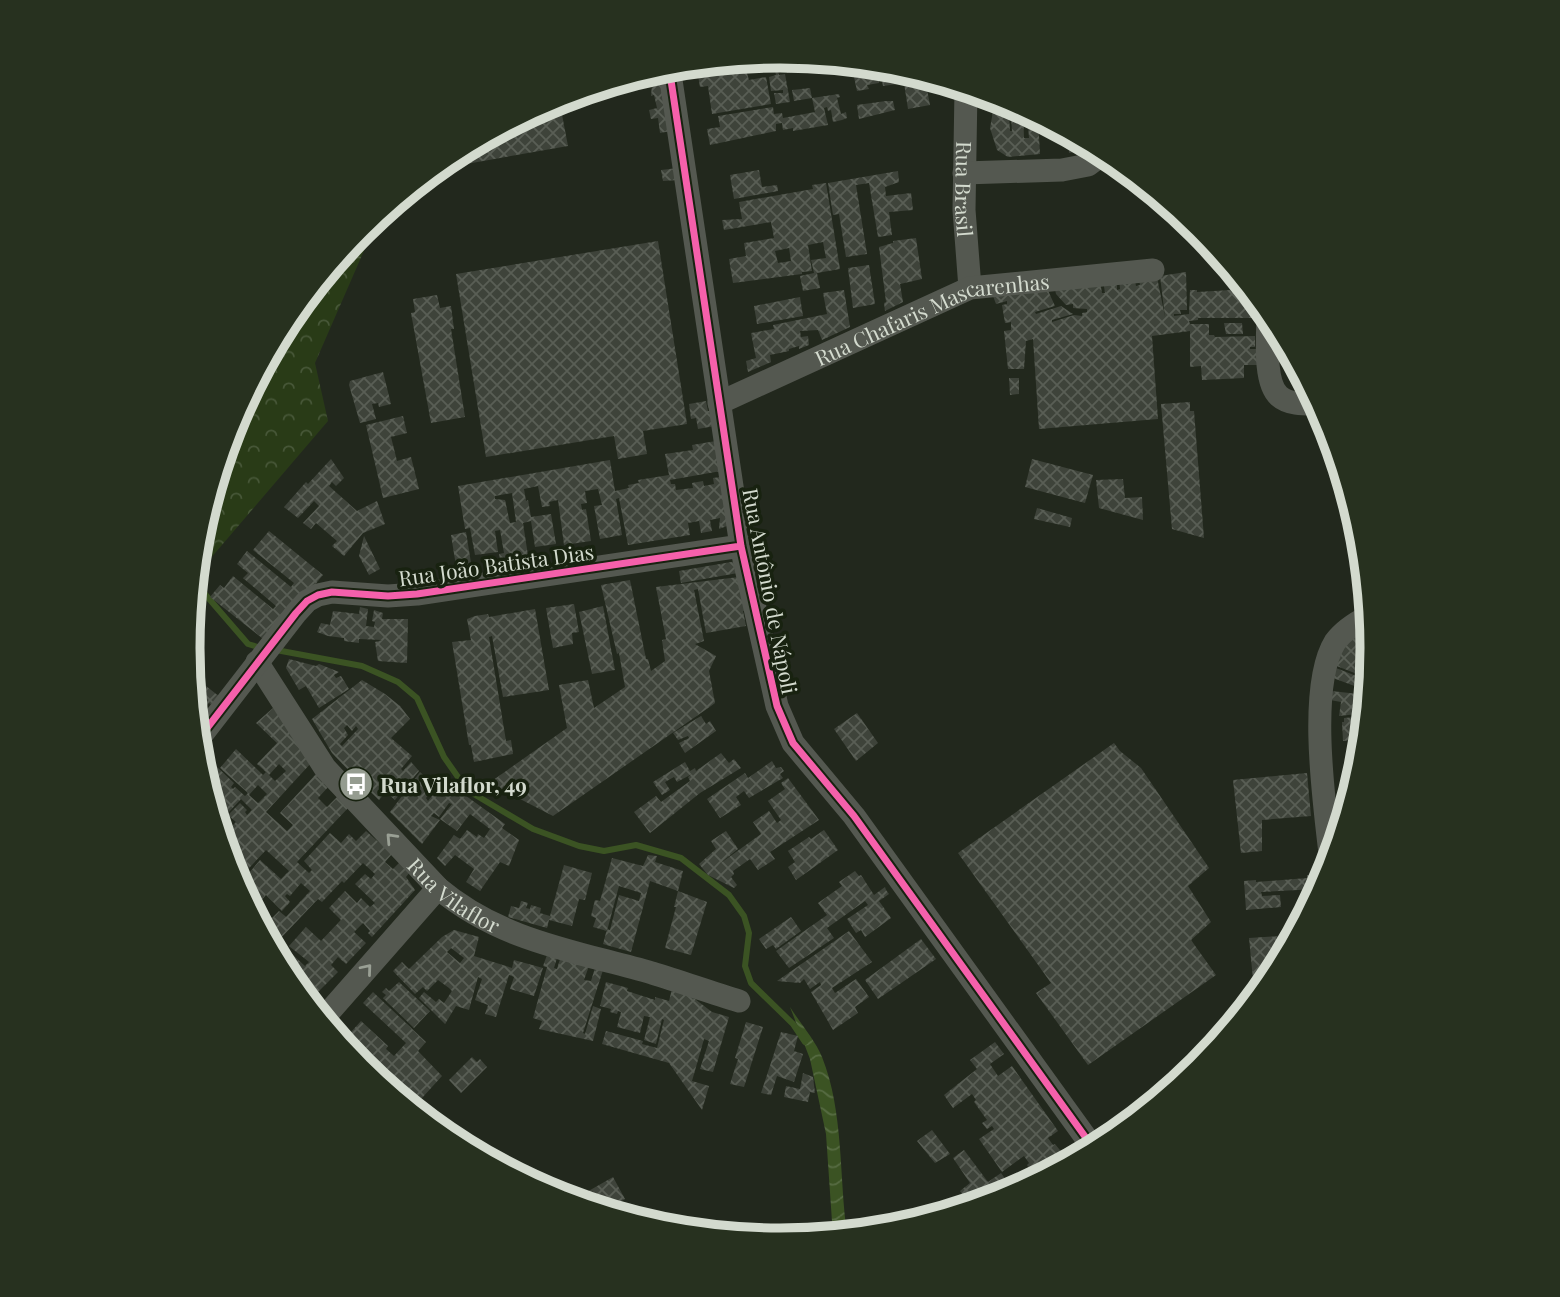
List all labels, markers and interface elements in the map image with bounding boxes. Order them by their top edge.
street label: Rua Brasil [950,141,980,238]
street label: Rua Chafaris Mascarenhas [810,266,1051,371]
street label: Rua Antônio de Nápoli [737,486,805,696]
street label: Rua João Batista Dias [397,536,595,592]
bus stop icon: Rua Vilaflor, 49 [337,765,375,803]
place label: Rua Vilaflor, 49 [380,770,527,798]
one-way arrow [387,833,399,846]
street label: Rua Vilaflor [402,851,505,939]
one-way arrow [359,964,371,977]

